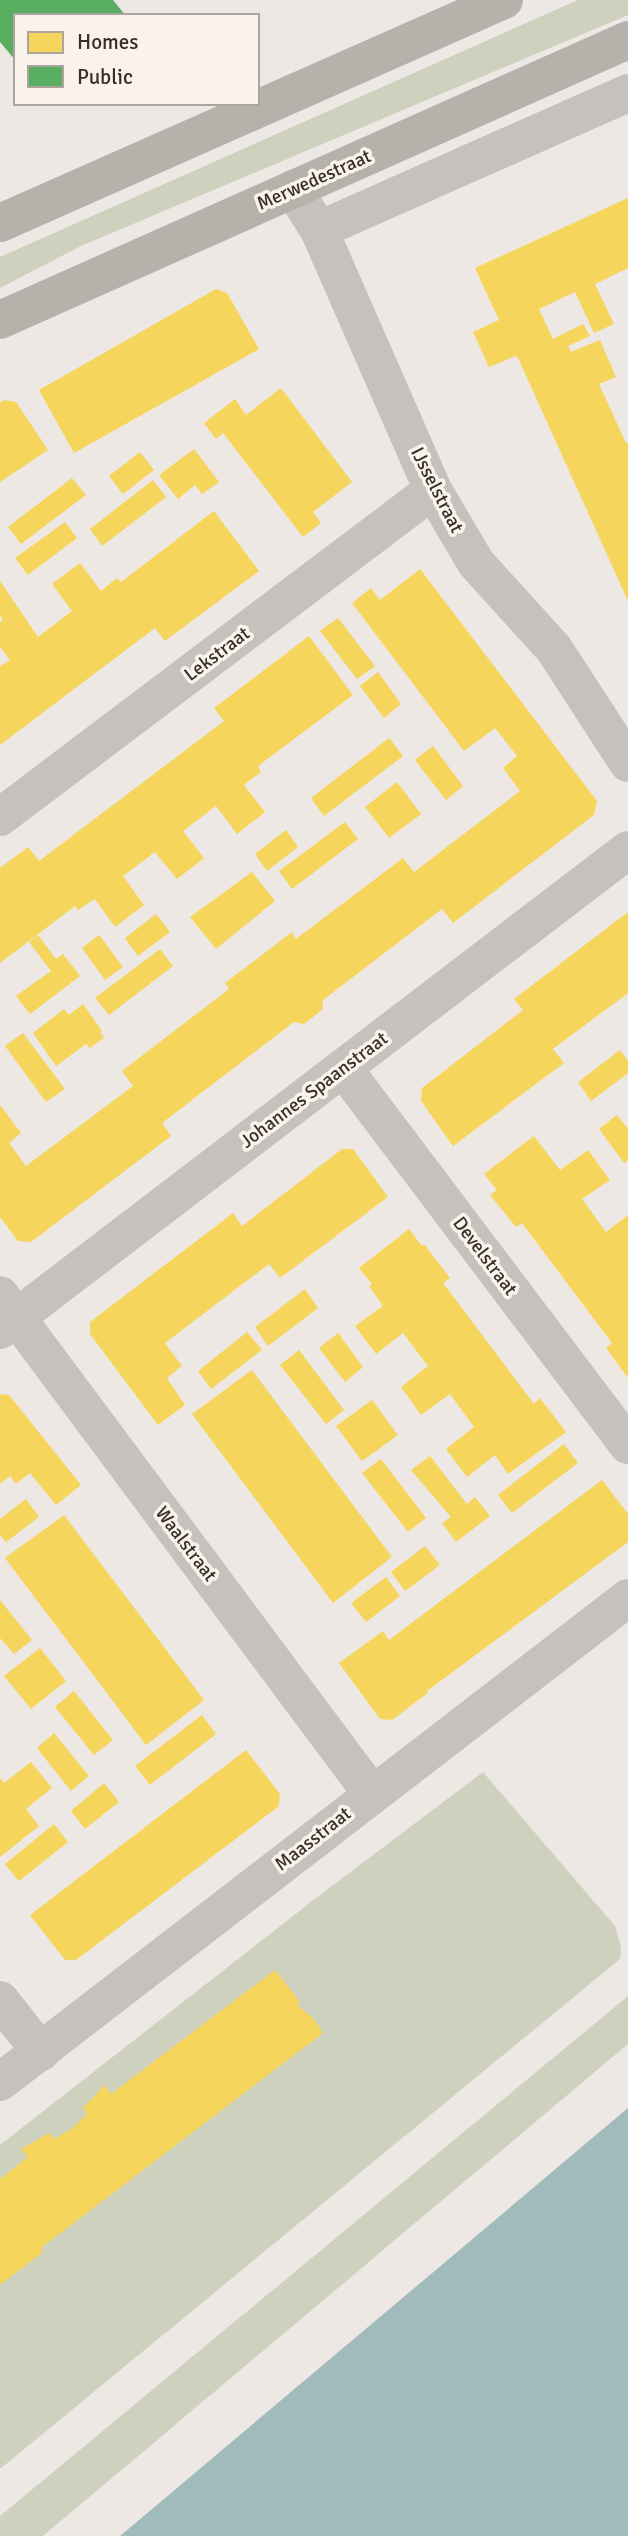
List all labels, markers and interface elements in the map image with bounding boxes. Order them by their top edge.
legend [14,14,259,105]
text: Homes [77,29,139,55]
text: Public [77,64,133,90]
street label: Merwedestraat [253,144,375,216]
street label: IJsselstraat [405,443,469,537]
street label: Lekstraat [179,621,255,686]
street label: Johannes Spaanstraat [235,1026,393,1153]
street label: Develstraat [448,1212,523,1300]
street label: Waalstraat [150,1502,222,1587]
street label: Maasstraat [270,1801,356,1876]

